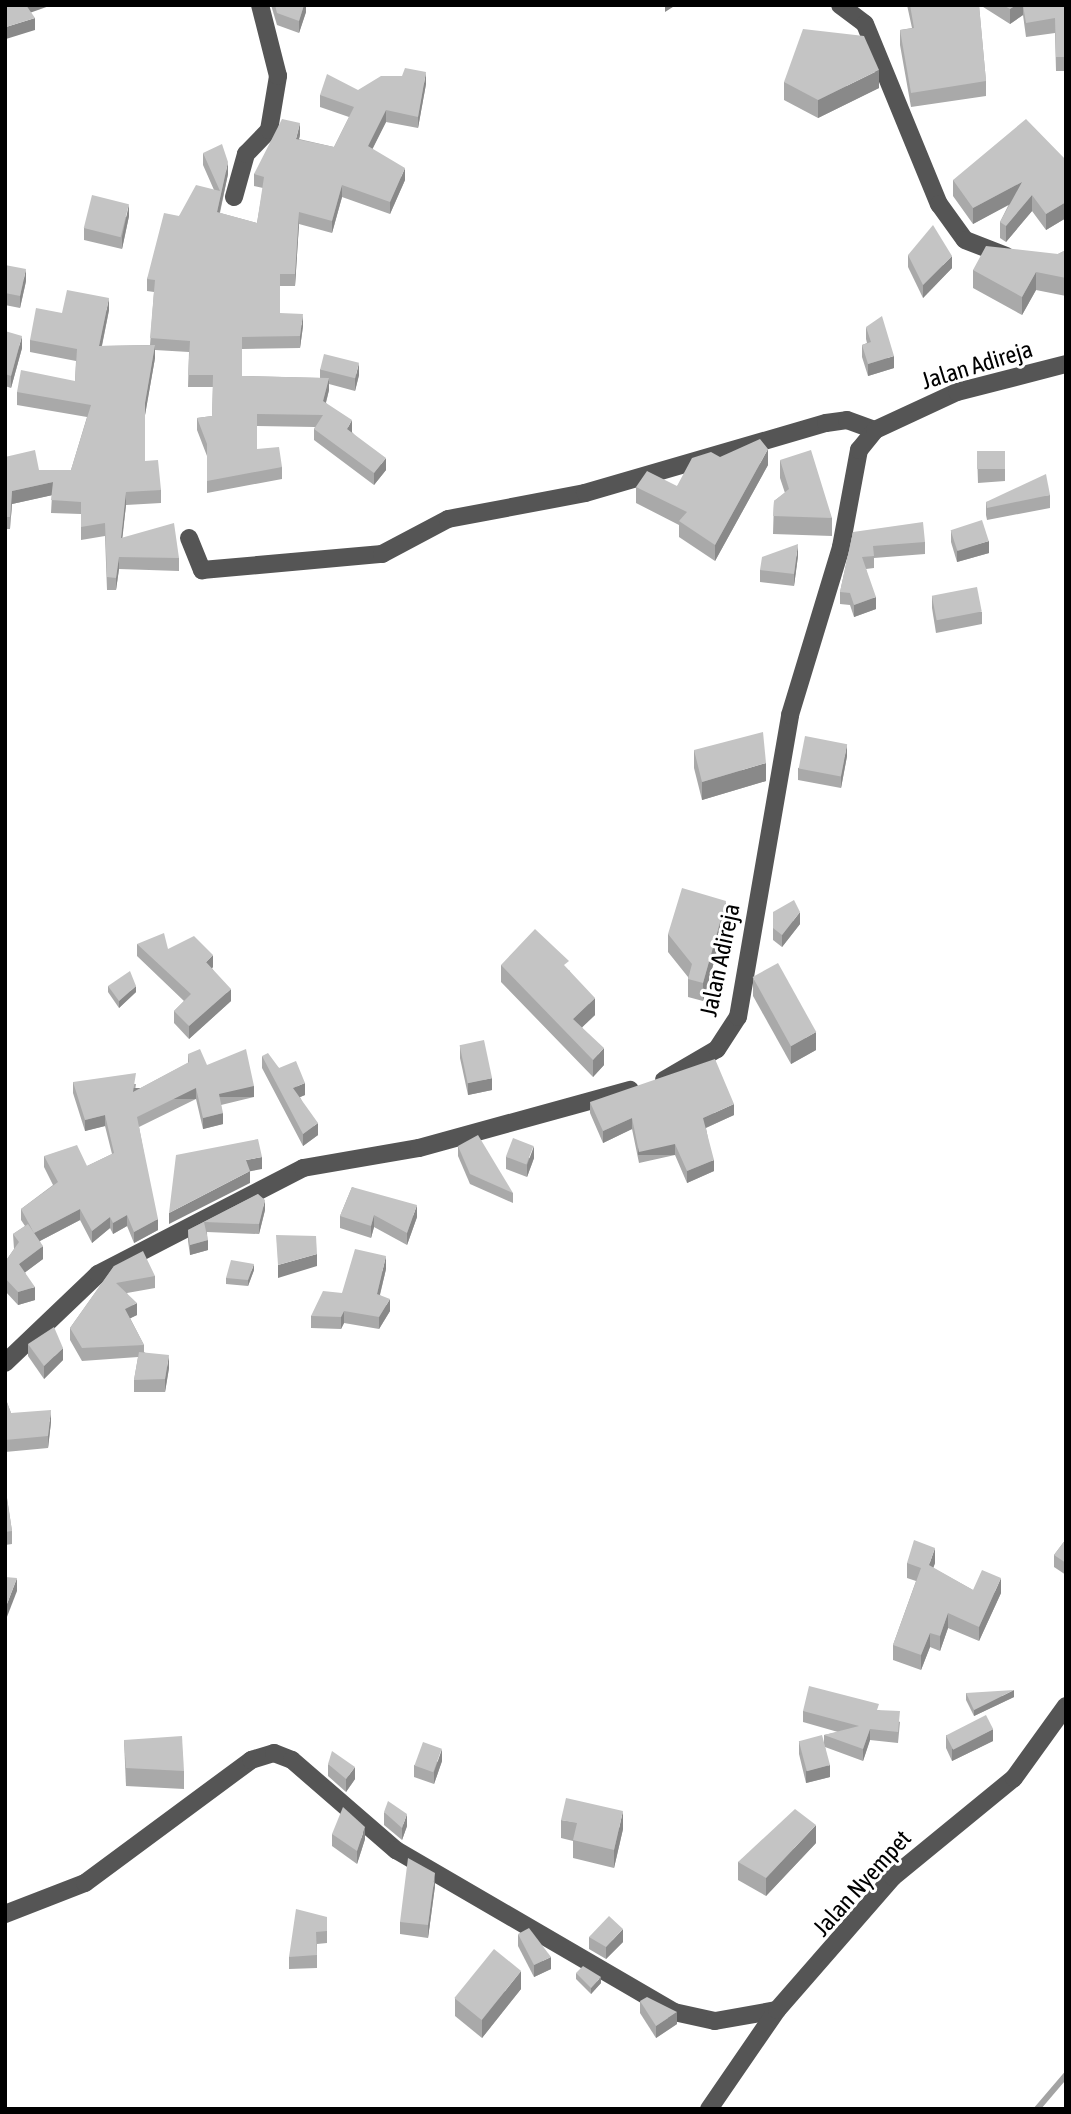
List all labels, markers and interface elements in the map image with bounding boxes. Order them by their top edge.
street label: Jalan Adireja [918,334,1036,396]
street label: Jalan Adireja [694,901,746,1019]
street label: Jalan Nyempet [807,1824,917,1942]

